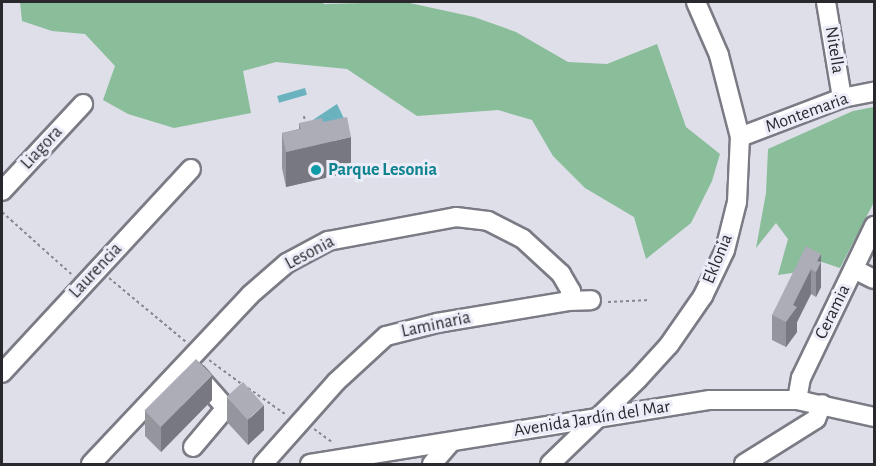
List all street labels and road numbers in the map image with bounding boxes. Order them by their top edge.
street label: Nitella [820,25,848,75]
street label: Montemaria [763,88,851,138]
street label: Liagora [17,122,67,174]
street label: Lesonia [282,231,338,275]
street label: Eklonia [698,231,738,287]
street label: Laurencia [65,239,127,303]
street label: Ceramia [811,281,855,343]
street label: Laminaria [399,307,473,343]
street label: Avenida Jardín del Mar [512,396,672,442]

